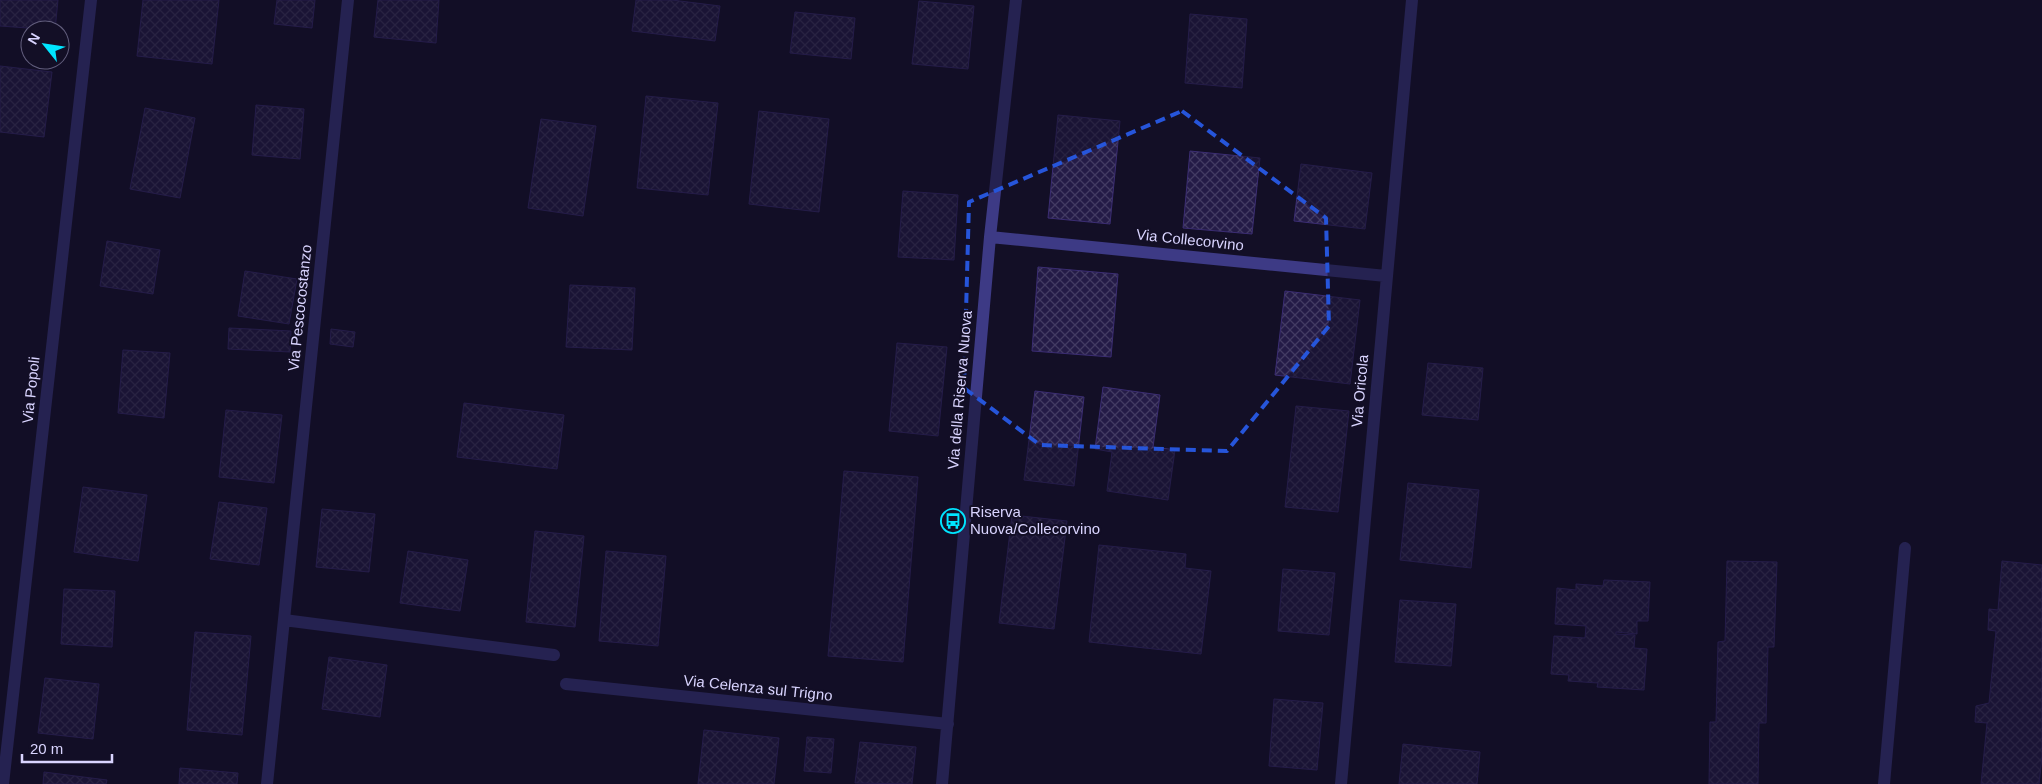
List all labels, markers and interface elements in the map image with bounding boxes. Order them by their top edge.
north arrow [20,20,70,70]
text: N [24,30,43,47]
street label: Via Collecorvino [1135,225,1245,254]
street label: Via Pescocostanzo [284,244,315,372]
street label: Via della Riserva Nuova [944,309,975,470]
street label: Via Oricola [1348,353,1371,428]
street label: Via Popoli [19,356,42,424]
place label: Riserva Nuova/Collecorvino [970,503,1100,537]
bus stop icon: Riserva Nuova/Collecorvino [940,508,966,534]
street label: Via Celenza sul Trigno [683,671,833,704]
scale bar [22,732,112,764]
text: 20 m [30,740,63,757]

